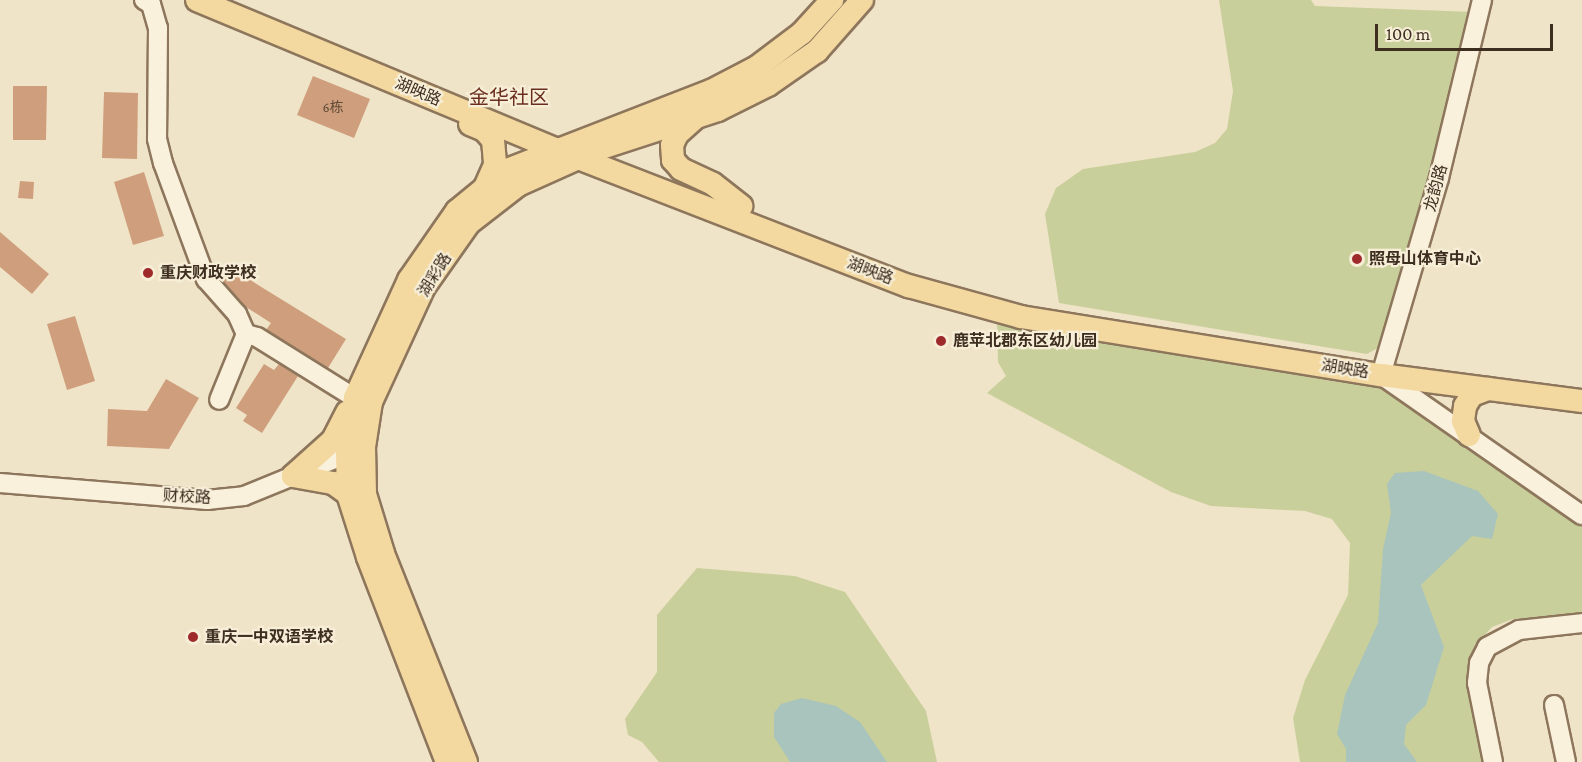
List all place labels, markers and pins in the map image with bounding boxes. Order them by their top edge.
place label: 照母山体育中心 [1369,249,1481,269]
marker: 照母山体育中心 [1350,252,1364,266]
place label: 重庆财政学校 [160,263,256,283]
marker: 重庆财政学校 [141,266,155,280]
place label: 鹿苹北郡东区幼儿园 [953,331,1097,351]
marker: 鹿苹北郡东区幼儿园 [934,334,948,348]
place label: 重庆一中双语学校 [205,627,333,647]
marker: 重庆一中双语学校 [186,630,200,644]

